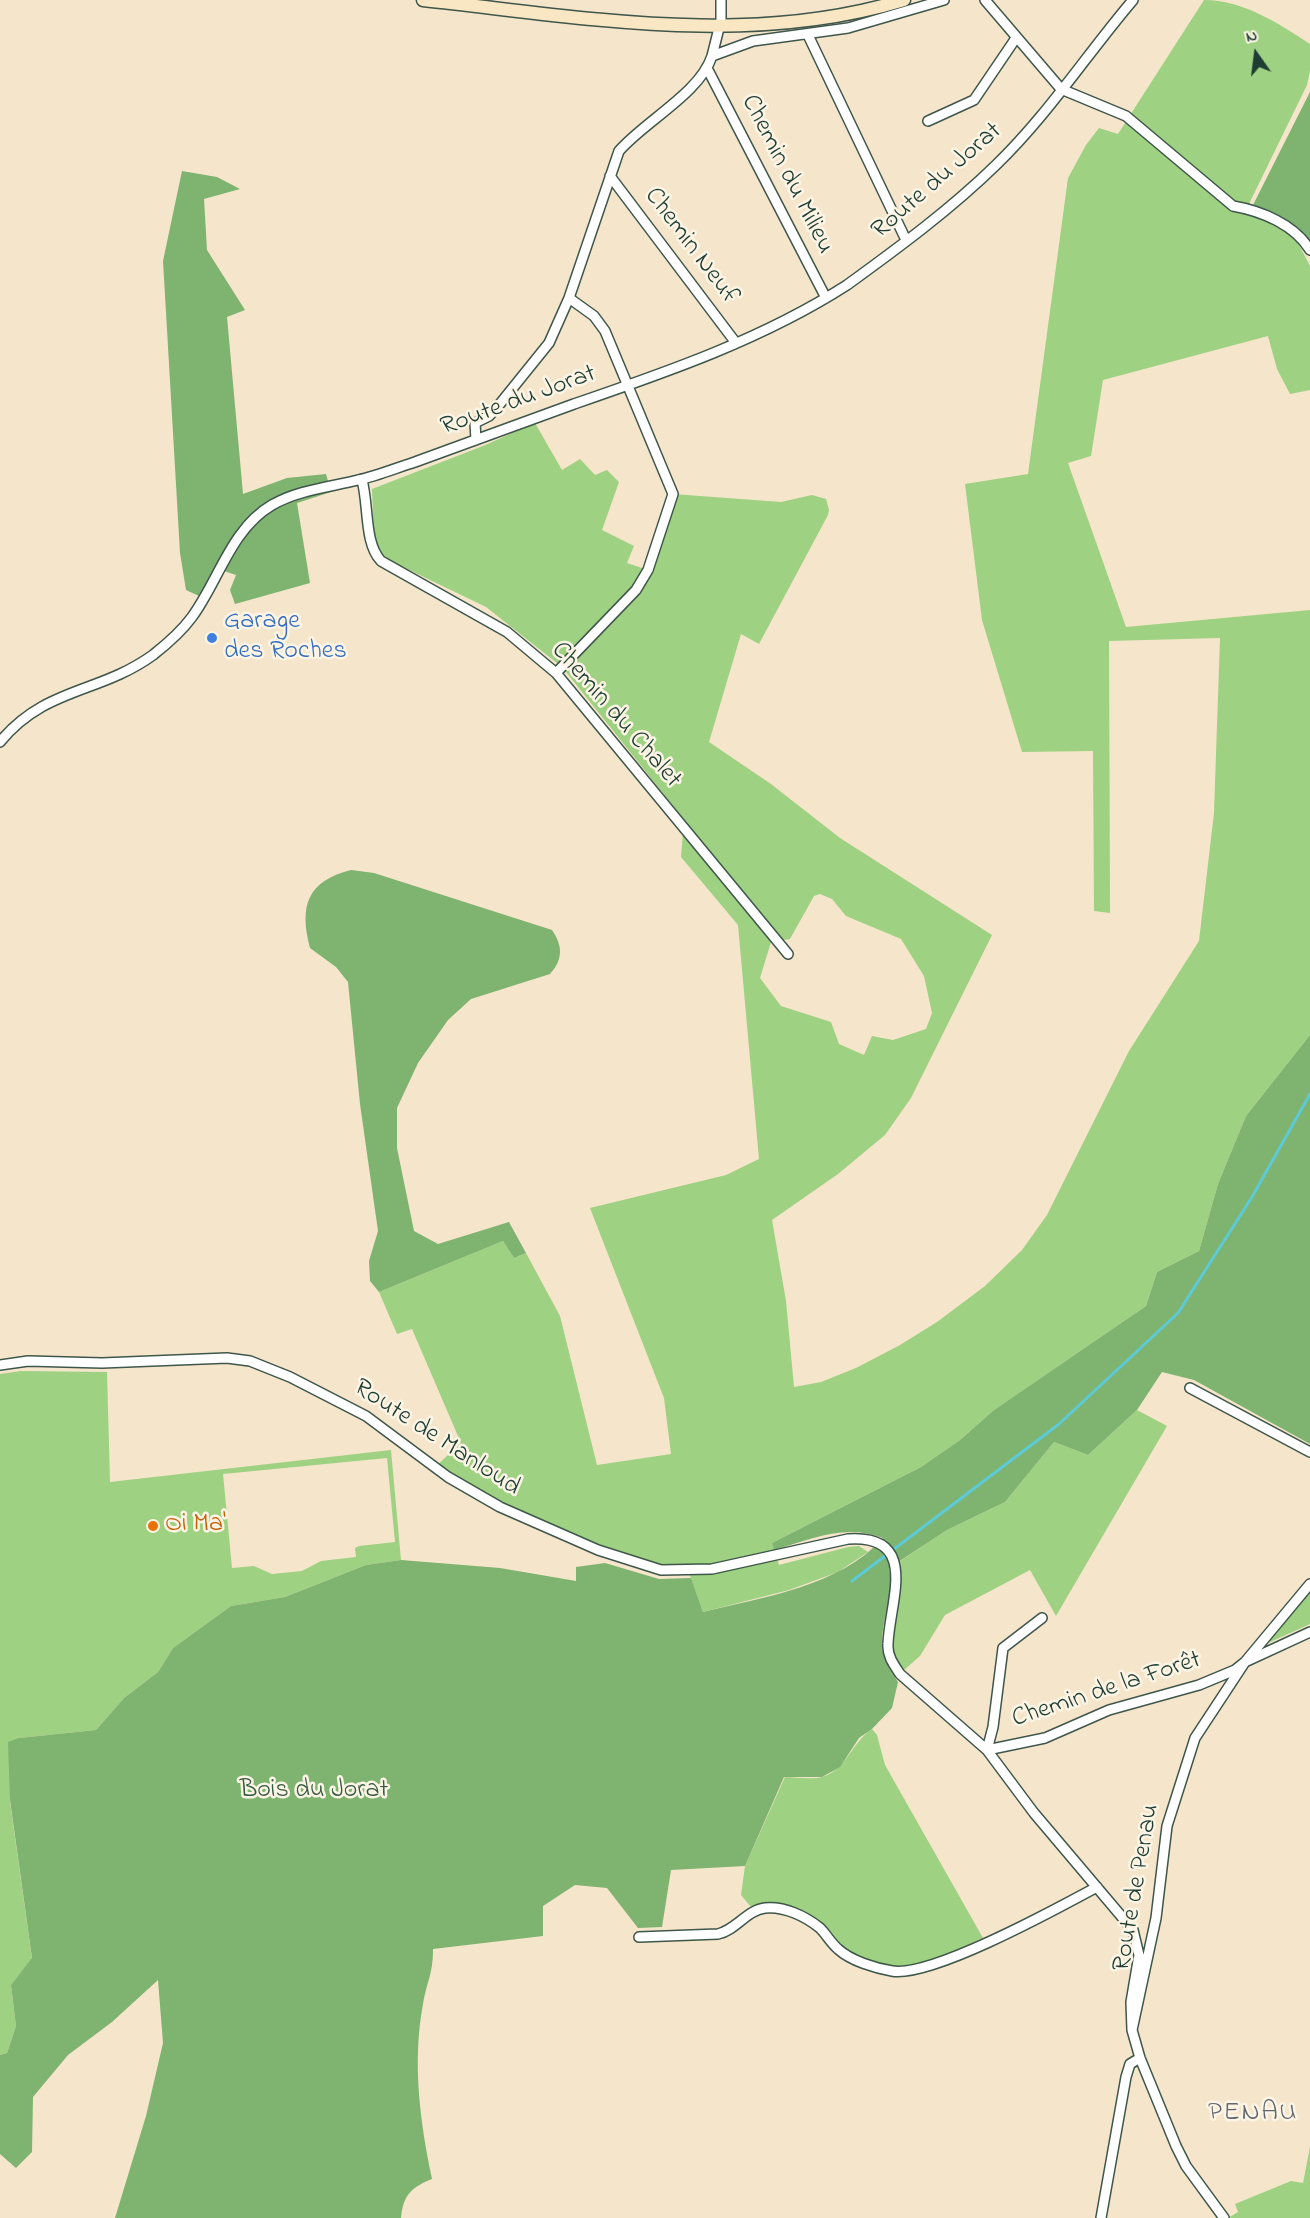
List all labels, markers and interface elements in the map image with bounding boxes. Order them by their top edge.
north arrow [1226,24,1286,84]
text: N [1243,24,1260,49]
street label: Chemin du Milieu [733,90,839,260]
street label: Route du Jorat [866,117,1010,247]
street label: Chemin Neuf [636,182,744,312]
street label: Route du Jorat [437,360,601,444]
place label: Garage des Roches [224,607,347,668]
marker: Garage des Roches [205,631,219,645]
street label: Chemin du Chalet [543,636,687,796]
street label: Route de Manloud [347,1374,525,1504]
place label: Oi Ma' [165,1510,226,1542]
marker: Oi Ma' [146,1519,160,1533]
street label: Chemin de la Forêt [1009,1646,1205,1736]
park label: Bois du Jorat [240,1776,388,1808]
street label: Route de Penau [1108,1802,1168,1974]
district label: PENAU [1208,2099,1298,2131]

